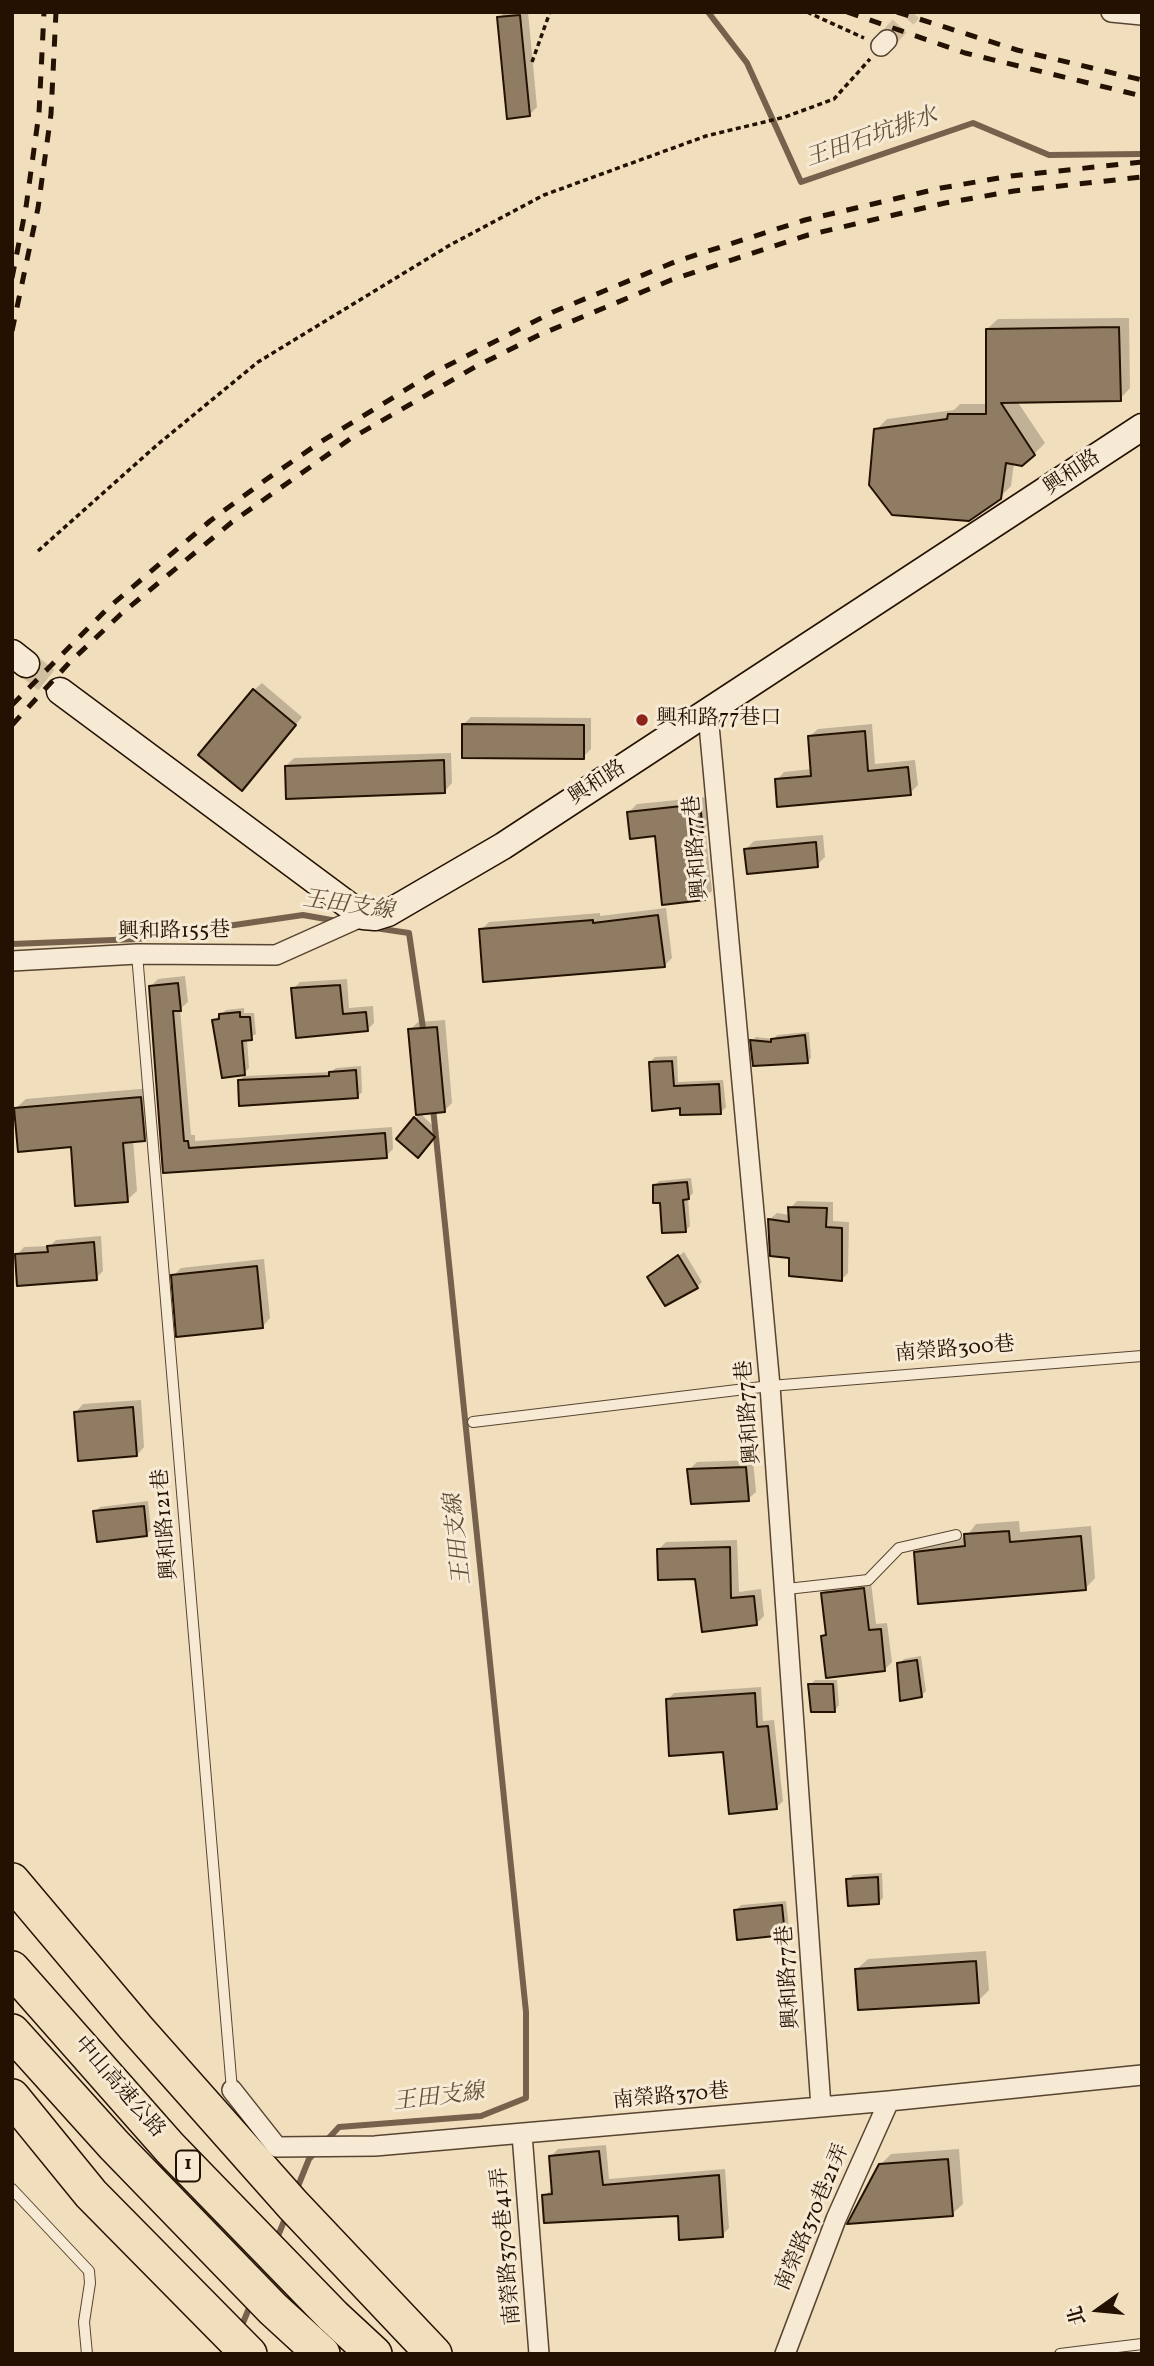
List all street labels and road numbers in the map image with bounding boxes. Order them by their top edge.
street label: 興和路 [1040,446,1106,502]
street label: 興和路 [565,756,631,812]
street label: 興和路77巷 [681,794,715,900]
street label: 興和路155巷 [118,919,230,947]
street label: 南榮路300巷 [894,1333,1016,1369]
street label: 興和路77巷 [733,1359,767,1465]
street label: 興和路121巷 [150,1467,184,1581]
street label: 興和路77巷 [774,1924,806,2030]
street label: 中山高速公路 [67,2032,169,2144]
street label: 南榮路370巷 [612,2080,730,2116]
street label: 南榮路370巷21弄 [772,2141,856,2295]
road number: 1 [176,2150,200,2182]
street label: 南榮路370巷41弄 [489,2166,527,2326]

